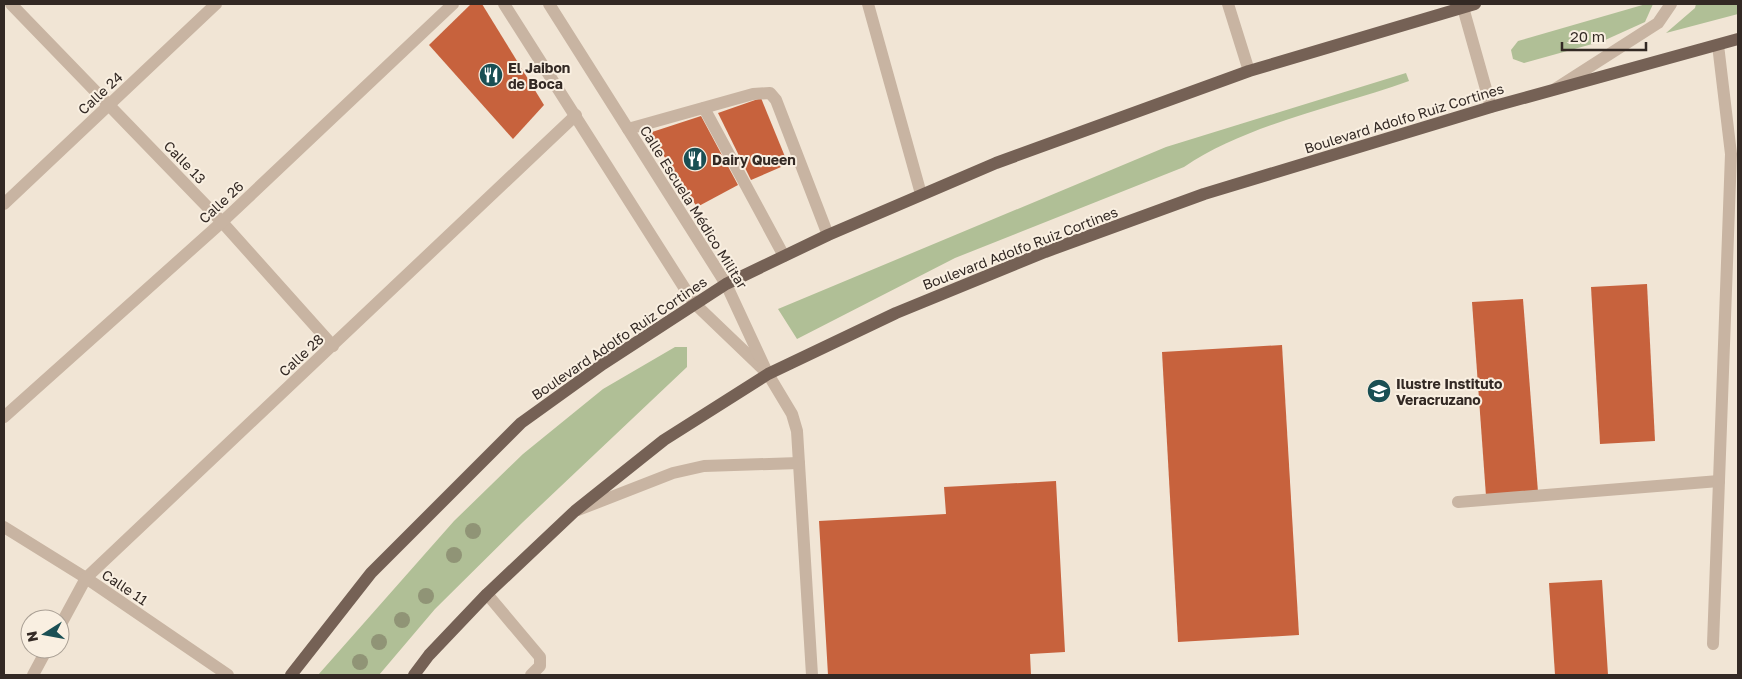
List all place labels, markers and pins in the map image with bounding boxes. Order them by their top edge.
place label: El Jaibon de Boca [508,59,570,92]
restaurant icon: El Jaibon de Boca [478,62,504,88]
restaurant icon: Dairy Queen [682,146,708,172]
place label: Dairy Queen [712,151,796,168]
place label: Ilustre Instituto Veracruzano [1396,375,1503,408]
school or university icon: Ilustre Instituto Veracruzano [1366,378,1392,404]

